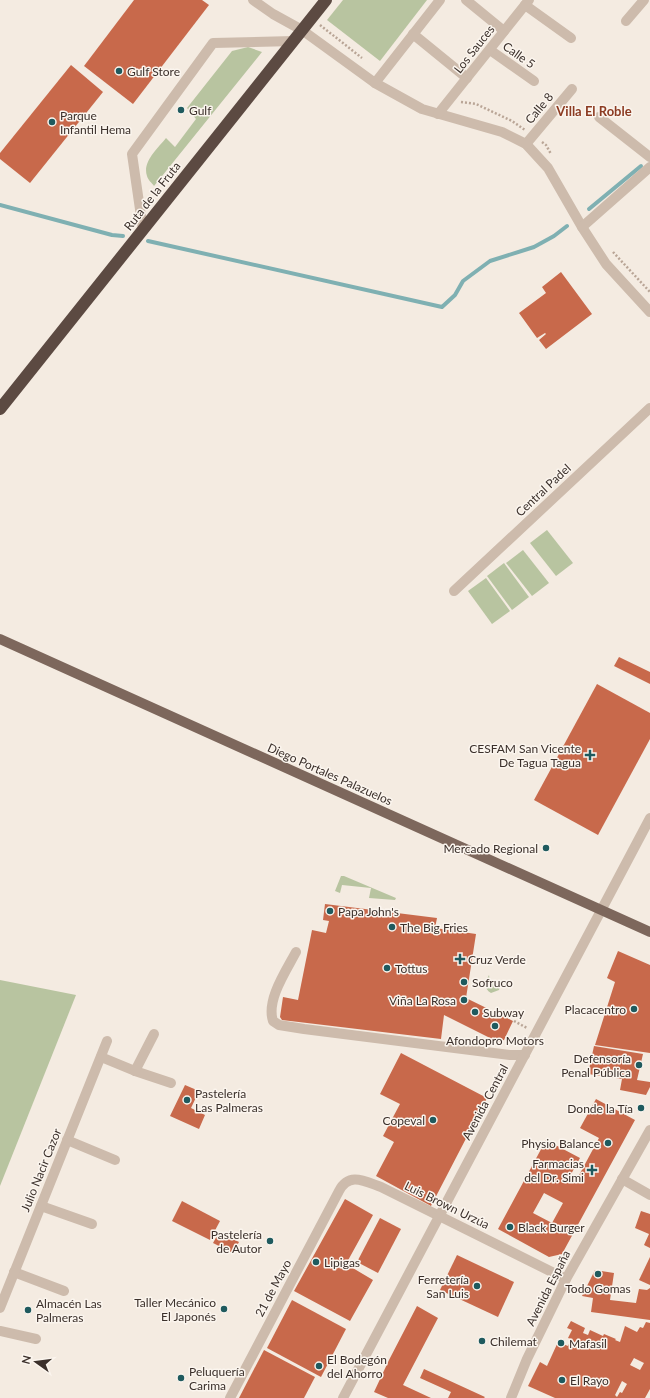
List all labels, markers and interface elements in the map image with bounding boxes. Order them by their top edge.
street label: Los Sauces [451,22,497,76]
street label: Calle 5 [500,39,538,71]
place label: Gulf Store [127,64,180,79]
marker: Gulf Store [114,66,124,76]
street label: Calle 8 [522,89,556,127]
place label: Gulf [189,103,212,118]
district label: Villa El Roble [555,103,632,119]
marker: Gulf [176,105,186,115]
place label: Parque Infantil Hema [60,108,131,137]
marker: Parque Infantil Hema [47,117,57,127]
street label: Ruta de la Fruta [121,159,183,233]
street label: Central Padel [512,461,574,519]
street label: Diego Portales Palazuelos [265,740,395,808]
place label: CESFAM San Vicente De Tagua Tagua [469,741,581,770]
marker: CESFAM San Vicente De Tagua Tagua [584,749,596,761]
place label: Mercado Regional [443,841,538,856]
marker: Mercado Regional [541,843,551,853]
place label: Papa John's [338,904,399,919]
marker: Papa John's [325,906,335,916]
place label: The Big Fries [400,920,468,935]
marker: The Big Fries [387,922,397,932]
place label: Cruz Verde [468,952,526,967]
marker: Cruz Verde [455,954,465,964]
place label: Tottus [395,961,427,976]
marker: Tottus [382,963,392,973]
place label: Sofruco [472,975,513,990]
marker: Sofruco [459,977,469,987]
place label: Viña La Rosa [389,993,456,1008]
marker: Viña La Rosa [459,995,469,1005]
place label: Placacentro [565,1002,626,1017]
marker: Placacentro [629,1004,639,1014]
place label: Subway [483,1005,525,1020]
marker: Subway [470,1007,480,1017]
marker: Afondopro Motors [490,1021,500,1031]
place label: Afondopro Motors [446,1033,544,1048]
place label: Defensoría Penal Pública [561,1051,631,1080]
marker: Defensoría Penal Pública [634,1060,644,1070]
street label: Avenida Central [459,1062,511,1142]
place label: Pastelería Las Palmeras [195,1086,263,1115]
marker: Pastelería Las Palmeras [182,1095,192,1105]
place label: Donde la Tía [567,1101,633,1116]
marker: Donde la Tía [636,1103,646,1113]
place label: Copeval [383,1113,425,1128]
marker: Copeval [428,1115,438,1125]
street label: Julio Nacir Cazor [17,1126,65,1214]
place label: Physio Balance [521,1136,600,1151]
marker: Physio Balance [603,1138,613,1148]
place label: Farmacias del Dr. Simi [524,1156,584,1185]
marker: Farmacias del Dr. Simi [587,1165,597,1175]
street label: Luis Brown Urzúa [402,1178,492,1232]
place label: Black Burger [518,1220,585,1235]
marker: Black Burger [505,1222,515,1232]
place label: Pastelería de Autor [211,1227,263,1256]
marker: Pastelería de Autor [265,1236,275,1246]
street label: Avenida España [523,1248,573,1328]
place label: Lipigas [324,1255,360,1270]
street label: 21 de Mayo [252,1257,294,1319]
marker: Lipigas [311,1257,321,1267]
marker: Todo Gomas [593,1269,603,1279]
place label: Ferretería San Luis [418,1272,469,1301]
marker: Ferretería San Luis [472,1281,482,1291]
place label: Todo Gomas [565,1281,631,1296]
place label: Taller Mecánico El Japonés [134,1295,216,1324]
place label: Almacén Las Palmeras [36,1296,102,1325]
marker: Taller Mecánico El Japonés [219,1304,229,1314]
marker: Almacén Las Palmeras [23,1305,33,1315]
place label: Chilemat [490,1334,538,1349]
marker: Chilemat [477,1336,487,1346]
place label: Mafasil [569,1336,607,1351]
marker: Mafasil [556,1338,566,1348]
north arrow [16,1342,56,1382]
place label: El Bodegón del Ahorro [327,1352,387,1381]
text: N [18,1354,33,1365]
marker: El Bodegón del Ahorro [314,1361,324,1371]
place label: Peluquería Carima [189,1364,245,1393]
marker: Peluquería Carima [176,1373,186,1383]
place label: El Rayo [570,1373,609,1388]
marker: El Rayo [557,1375,567,1385]

